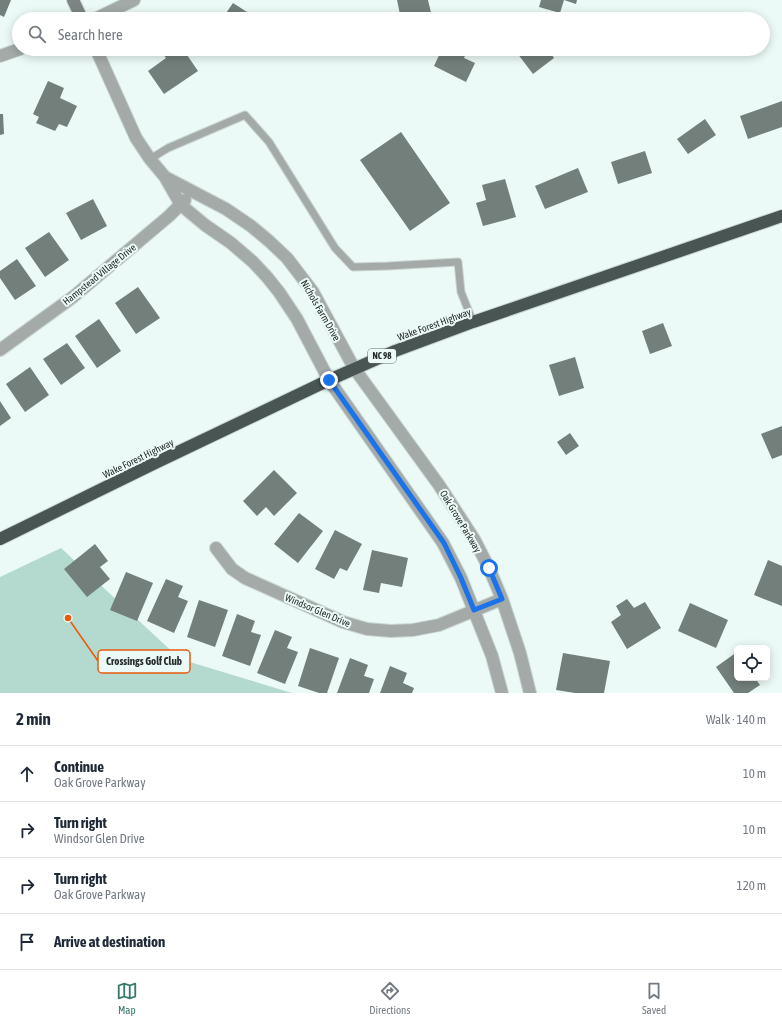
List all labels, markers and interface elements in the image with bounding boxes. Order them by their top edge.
search box [12,12,770,56]
icon: search [26,23,48,45]
text: Search here [58,26,123,43]
street label: Hampstead Village Drive [61,241,138,307]
street label: Nichols Farm Drive [299,278,343,343]
street label: Wake Forest Highway [396,306,472,343]
road number: NC 98 [368,349,396,363]
route end [320,371,338,389]
street label: Wake Forest Highway [101,437,175,480]
street label: Oak Grove Parkway [438,488,483,554]
route start [480,559,498,577]
street label: Windsor Glen Drive [284,592,352,629]
map controls [734,645,770,681]
button: locate [734,645,770,681]
callout: Crossings Golf Club [98,650,190,673]
text: Crossings Golf Club [106,655,182,667]
text: 2 min [16,709,51,729]
text: Walk · 140 m [706,712,766,727]
text: Continue [54,758,104,775]
icon: ahead [16,763,38,785]
text: 10 m [743,766,766,781]
text: Oak Grove Parkway [54,775,146,790]
text: Turn right [54,814,107,831]
icon: right [16,819,38,841]
text: 10 m [743,822,766,837]
text: Windsor Glen Drive [54,831,145,846]
text: Turn right [54,870,107,887]
icon: right [16,875,38,897]
text: 120 m [737,878,766,893]
text: Oak Grove Parkway [54,887,146,902]
icon: arrive [16,931,38,953]
text: Arrive at destination [54,933,165,950]
tab: Map [116,980,138,1016]
tab: Directions [369,980,410,1016]
tab: Saved [642,980,666,1016]

